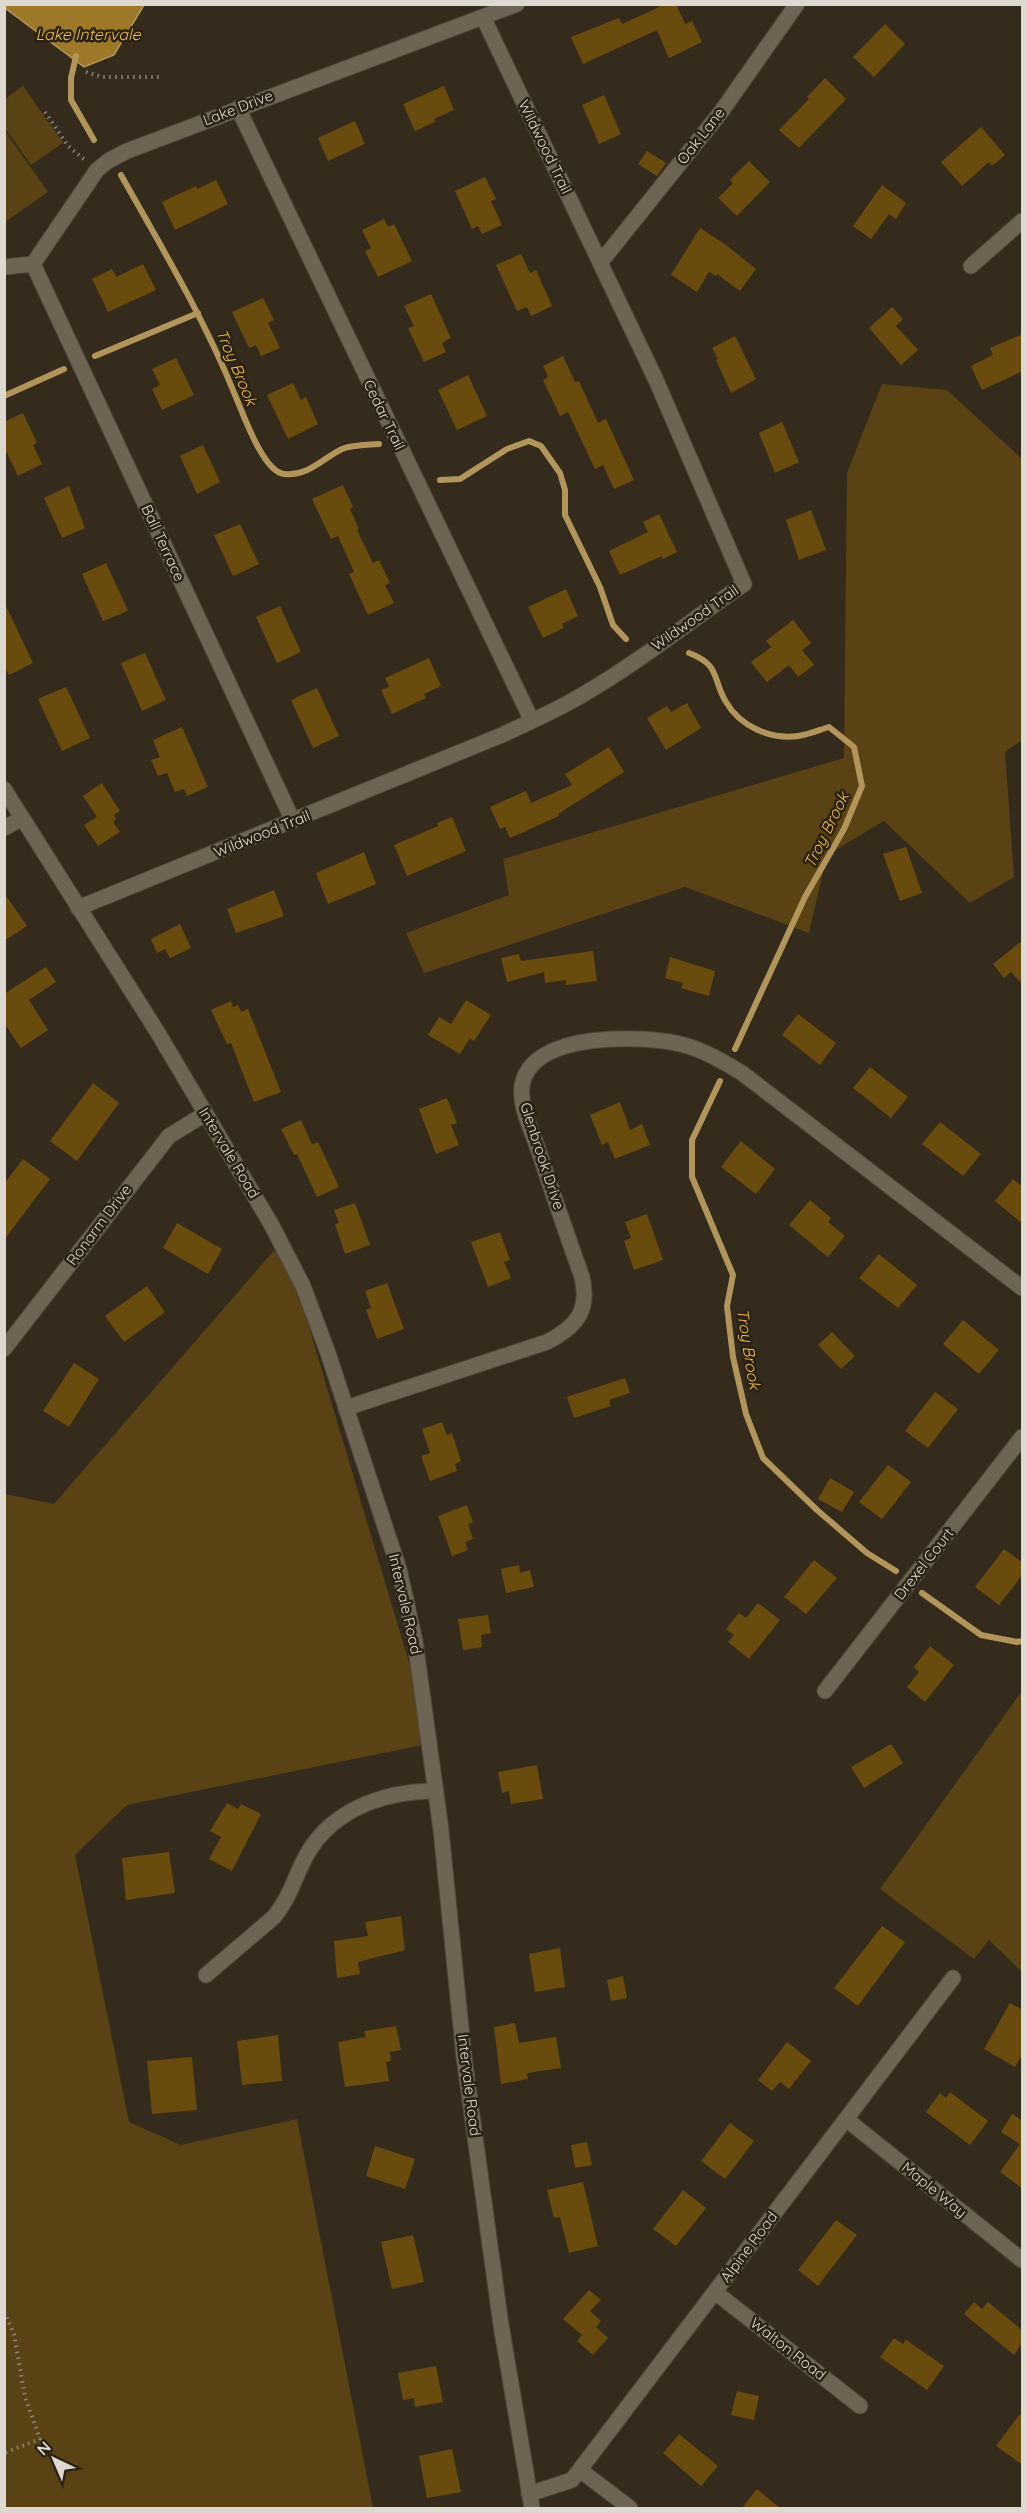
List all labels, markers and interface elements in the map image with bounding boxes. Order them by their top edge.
water label: Lake Intervale [35,24,142,44]
street label: Lake Drive [200,86,276,130]
street label: Wildwood Trail [515,97,576,197]
street label: Oak Lane [673,103,729,168]
water label: Troy Brook [212,325,263,410]
street label: Cedar Trail [359,377,410,453]
street label: Ball Terrace [137,501,189,584]
street label: Wildwood Trail [647,581,742,655]
water label: Troy Brook [799,788,854,871]
street label: Wildwood Trail [211,806,313,861]
street label: Glenbrook Drive [516,1100,569,1212]
street label: Intervale Road [195,1104,264,1202]
street label: Ronarm Drive [62,1180,135,1269]
water label: Troy Brook [733,1307,765,1392]
street label: Drexel Court [890,1524,958,1603]
street label: Intervale Road [385,1552,426,1656]
street label: Intervale Road [454,2033,485,2137]
street label: Maple Way [898,2158,971,2222]
street label: Alpine Road [716,2207,781,2286]
street label: Walton Road [747,2313,830,2384]
north arrow [24,2429,84,2489]
text: N [32,2437,55,2459]

